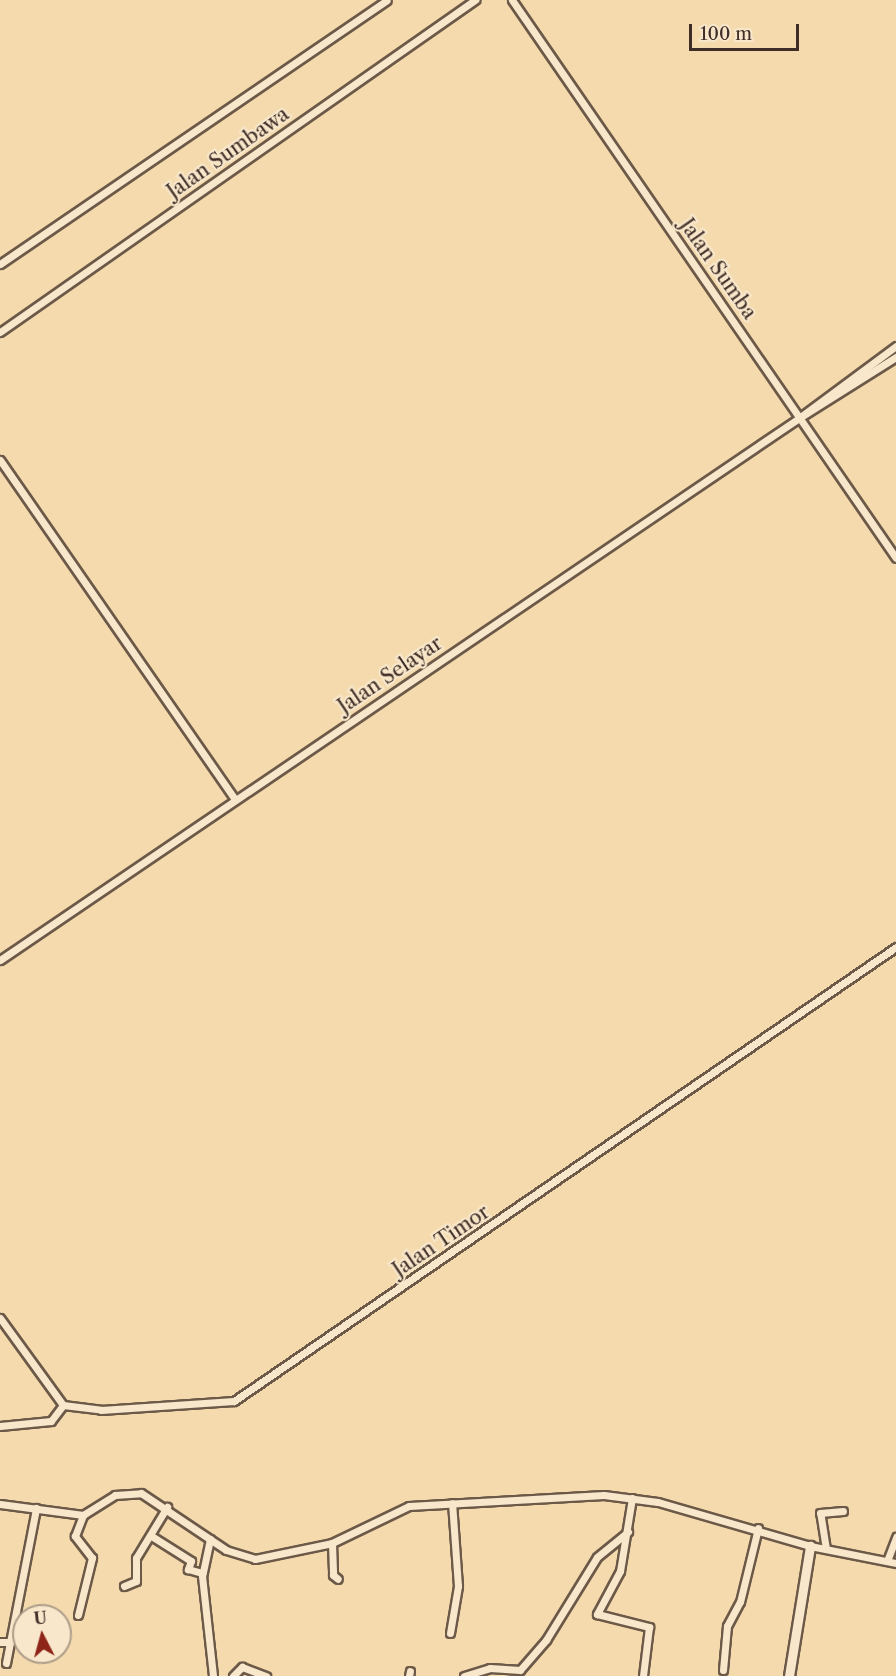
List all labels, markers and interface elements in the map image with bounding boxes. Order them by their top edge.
scale bar [692,12,802,50]
text: 100 m [700,23,752,45]
street label: Jalan Sumbawa [162,102,294,204]
street label: Jalan Sumba [675,214,761,324]
street label: Jalan Selayar [333,631,447,719]
street label: Jalan Timor [388,1200,494,1282]
north arrow [12,1604,72,1664]
text: U [33,1607,48,1629]

